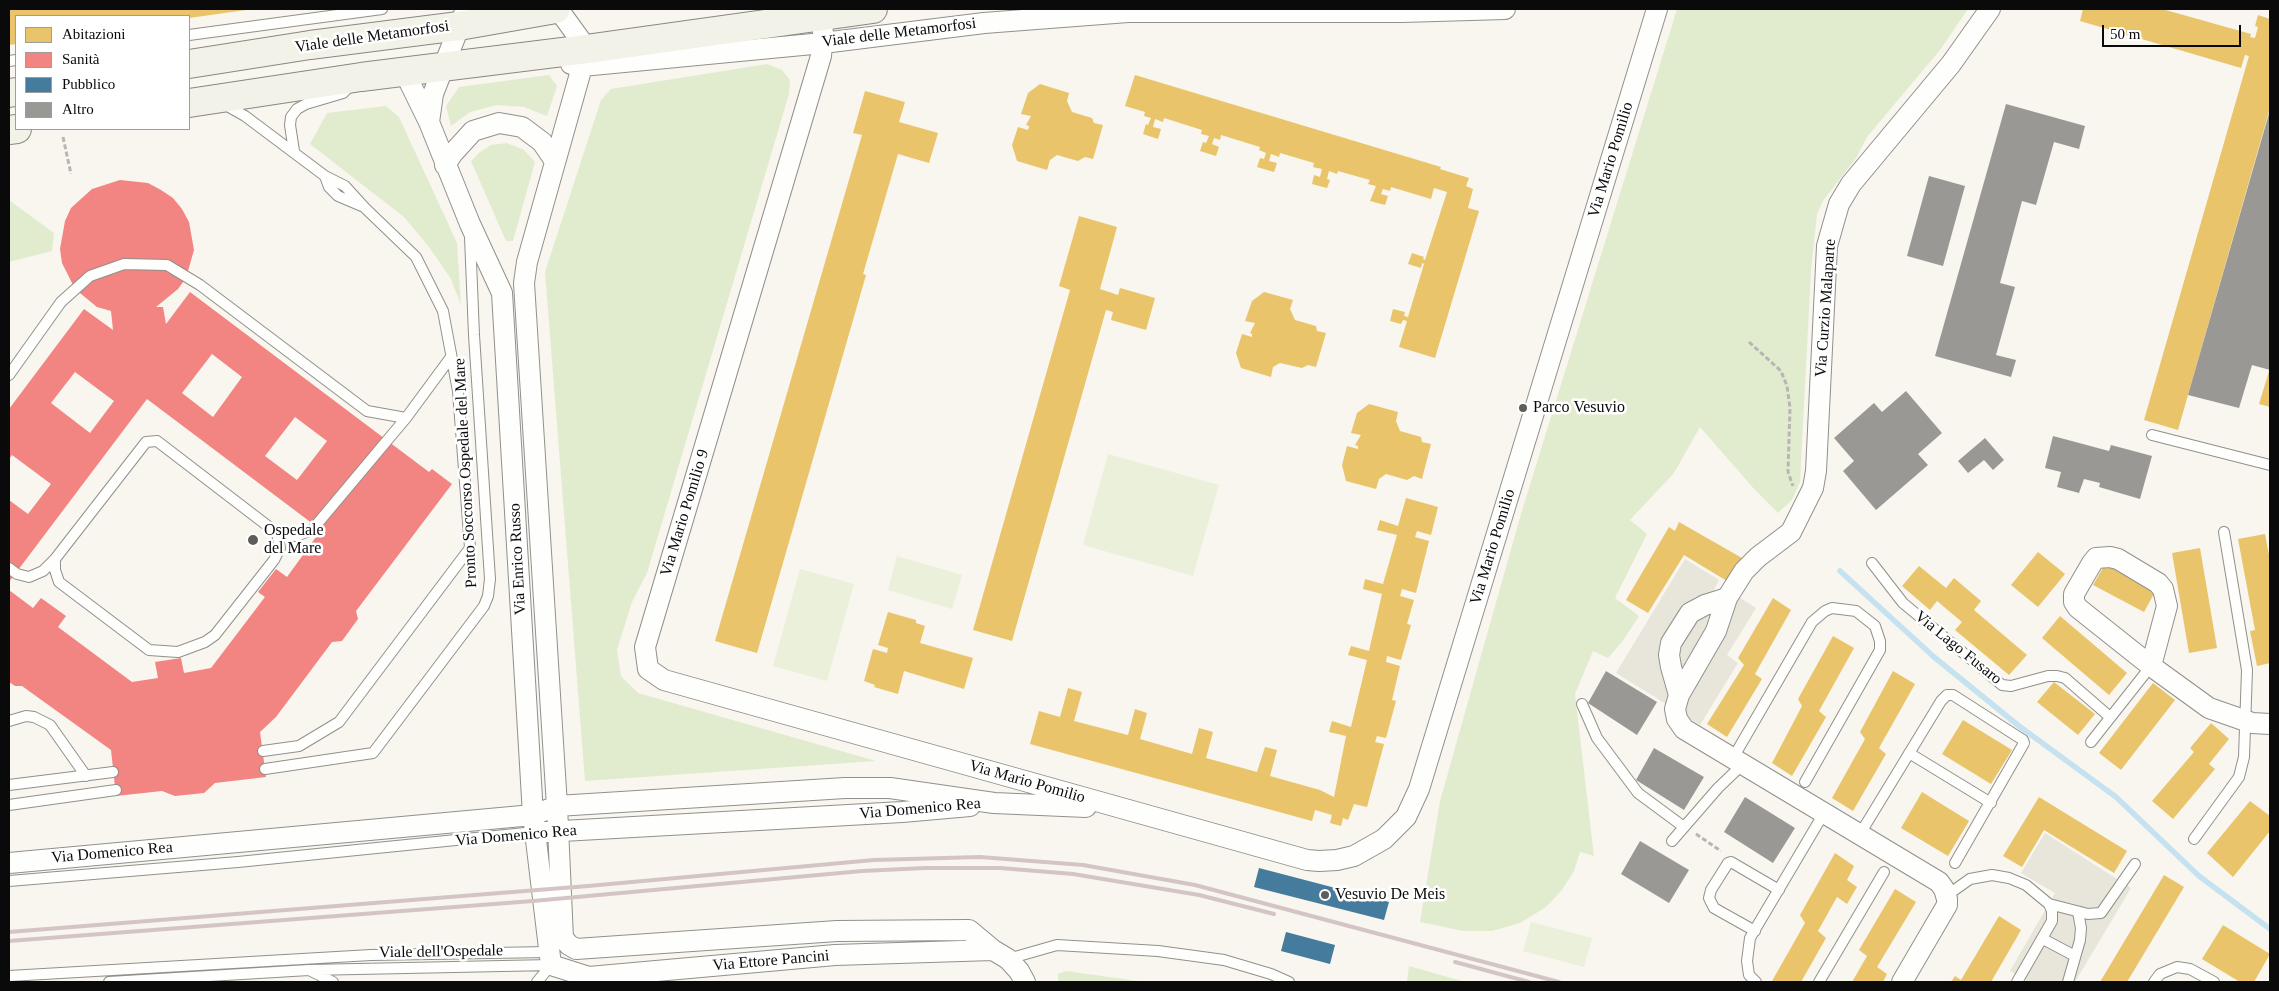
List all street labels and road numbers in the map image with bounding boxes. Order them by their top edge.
street label: Viale delle Metamorfosi [821,14,977,52]
street label: Viale delle Metamorfosi [294,17,450,57]
street label: Via Mario Pomilio [1584,100,1638,220]
street label: Via Curzio Malaparte [1812,238,1840,378]
street label: Pronto Soccorso Ospedale del Mare [450,358,482,588]
street label: Via Mario Pomilio 9 [657,447,713,579]
street label: Via Mario Pomilio [1466,487,1520,607]
street label: Via Enrico Russo [505,503,531,615]
street label: Via Lago Fusaro [1911,607,2005,689]
street label: Via Mario Pomilio [967,756,1087,808]
street label: Via Domenico Rea [859,794,981,824]
street label: Via Domenico Rea [455,821,577,851]
street label: Via Domenico Rea [51,838,173,868]
street label: Viale dell'Ospedale [379,941,503,963]
street label: Via Ettore Pancini [712,946,830,976]

